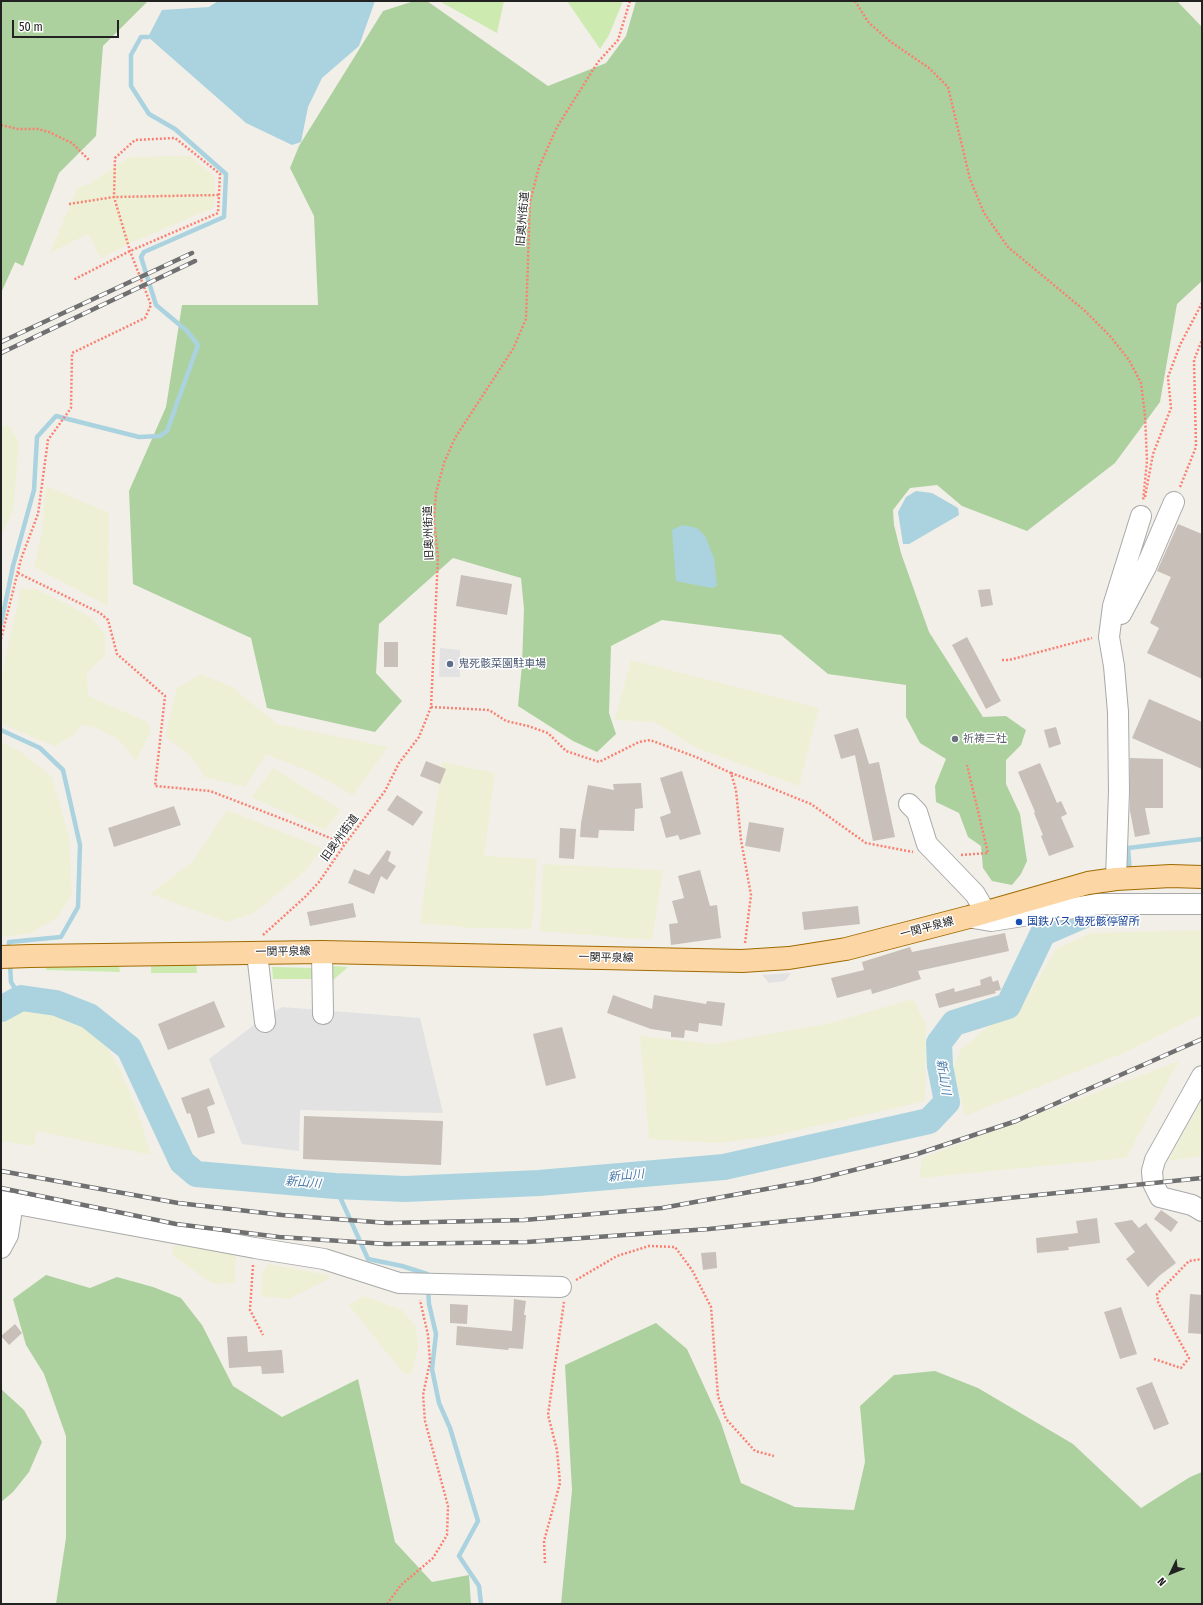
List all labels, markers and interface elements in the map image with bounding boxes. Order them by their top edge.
scale bar [14,12,121,38]
text: 50 m [19,20,43,34]
street label: 旧奥州街道 [514,191,532,247]
street label: 旧奥州街道 [421,505,437,561]
place label: 鬼死骸菜園駐車場 [458,657,546,671]
marker: 鬼死骸菜園駐車場 [445,659,455,669]
place label: 祈祷三社 [963,732,1007,746]
marker: 祈祷三社 [950,734,960,744]
street label: 旧奥州街道 [318,812,362,864]
street label: 一関平泉線 [899,915,955,941]
place label: 国鉄バス 鬼死骸停留所 [1027,915,1140,929]
marker: 国鉄バス 鬼死骸停留所 [1014,917,1024,927]
street label: 一関平泉線 [255,945,311,959]
street label: 一関平泉線 [578,951,634,965]
water label: 新山川 [933,1058,953,1096]
water label: 新山川 [607,1167,645,1185]
water label: 新山川 [284,1174,322,1192]
north arrow [1151,1553,1191,1593]
text: N [1155,1575,1169,1588]

